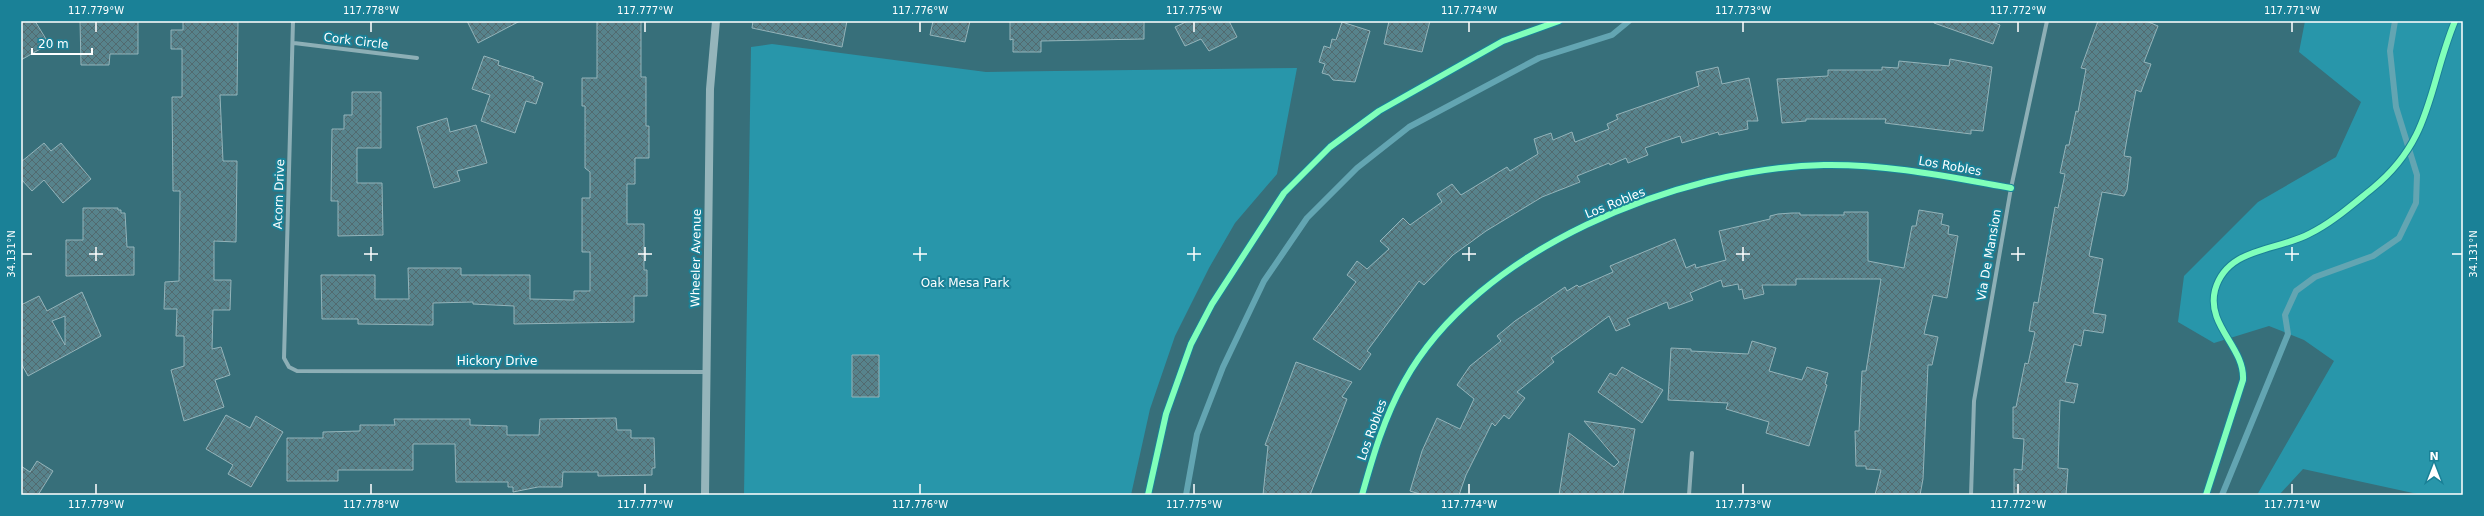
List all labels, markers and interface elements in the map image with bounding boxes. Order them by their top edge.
text: 117.779°W [68,5,124,16]
text: 117.778°W [343,5,399,16]
text: 117.777°W [617,5,673,16]
text: 117.776°W [892,5,948,16]
text: 117.775°W [1166,5,1222,16]
text: 117.774°W [1441,5,1497,16]
text: 117.773°W [1715,5,1771,16]
text: 117.772°W [1990,5,2046,16]
text: 117.771°W [2264,5,2320,16]
scale bar [32,30,92,56]
street label: Cork Circle [323,30,389,52]
text: 20 m [38,37,69,51]
street label: Los Robles [1917,154,1983,178]
street label: Acorn Drive [271,159,287,229]
street label: Los Robles [1583,185,1647,221]
street label: Via De Mansion [1974,208,2004,302]
street label: Wheeler Avenue [688,209,704,307]
text: 34.131°N [6,230,17,278]
text: 34.131°N [2468,230,2479,278]
park label: Oak Mesa Park [921,276,1009,290]
street label: Hickory Drive [457,354,537,368]
street label: Los Robles [1355,398,1389,462]
north arrow [2414,446,2454,486]
text: N [2429,450,2439,463]
text: 117.779°W [68,499,124,510]
text: 117.778°W [343,499,399,510]
text: 117.777°W [617,499,673,510]
text: 117.776°W [892,499,948,510]
text: 117.775°W [1166,499,1222,510]
text: 117.774°W [1441,499,1497,510]
text: 117.773°W [1715,499,1771,510]
text: 117.772°W [1990,499,2046,510]
text: 117.771°W [2264,499,2320,510]

